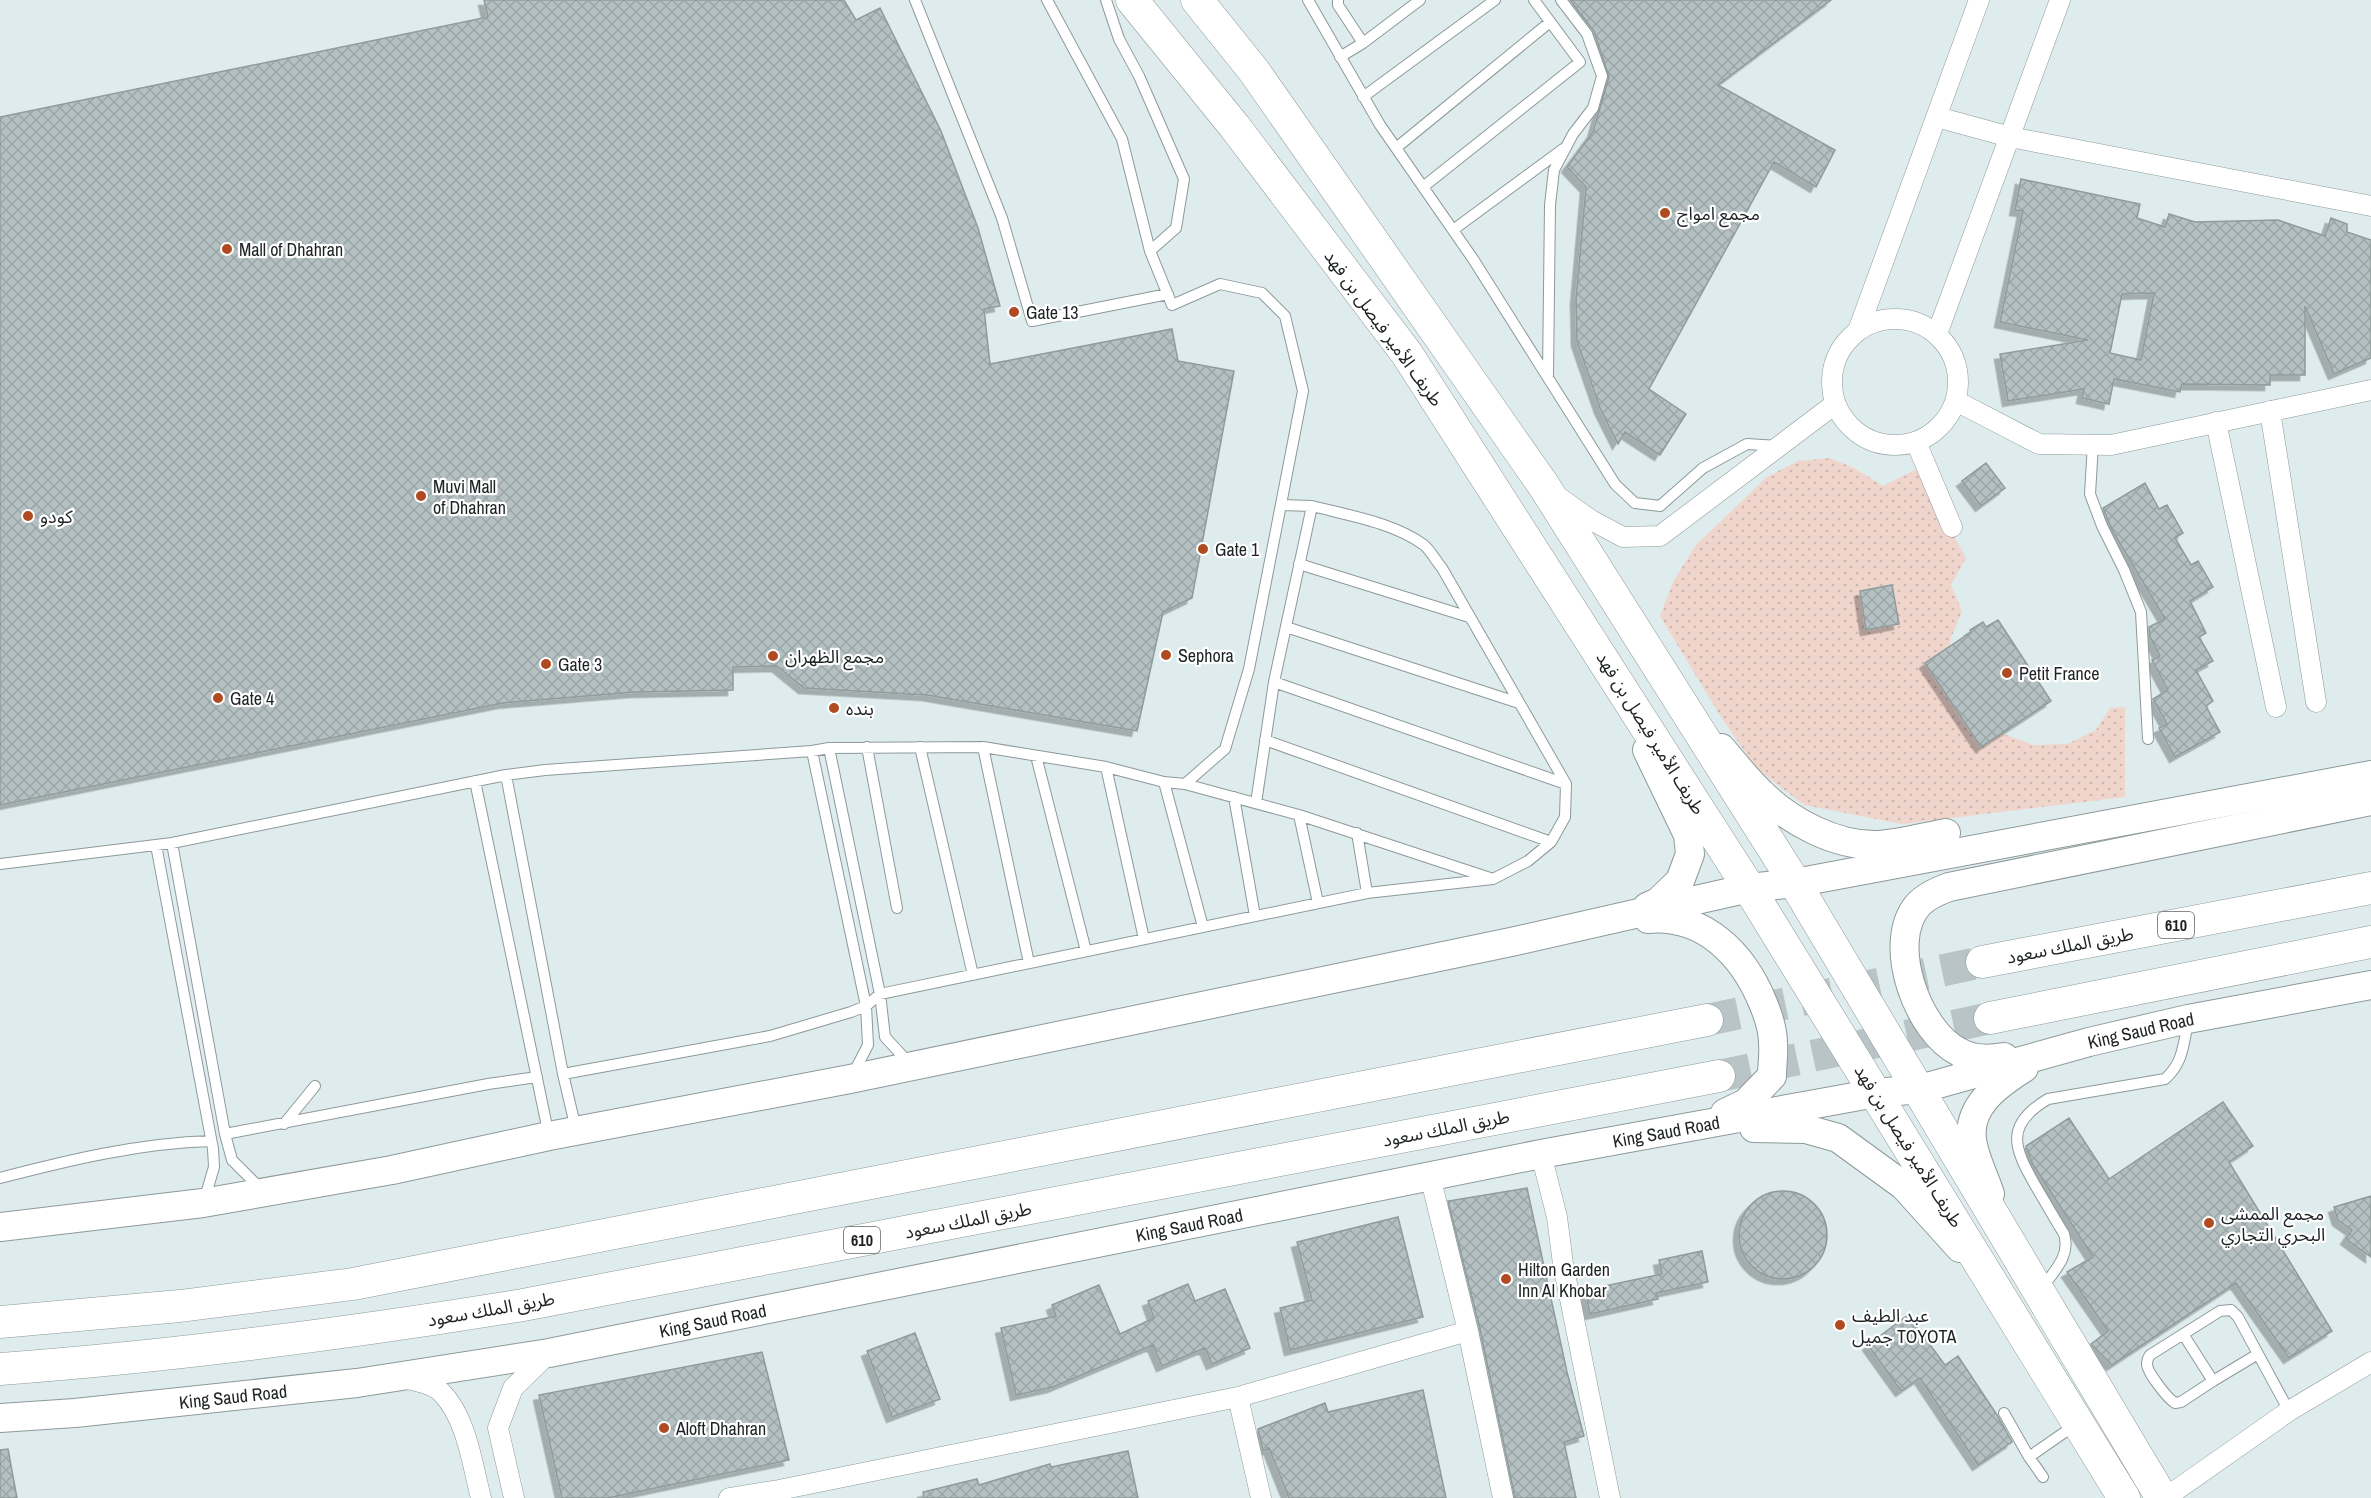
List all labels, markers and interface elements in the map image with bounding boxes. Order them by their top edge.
place label: مجمع امواج [1677,201,1760,228]
marker: مجمع امواج [1658,206,1672,220]
place label: Mall of Dhahran [239,237,343,262]
marker: Mall of Dhahran [220,242,234,256]
street label: طريف الأمير فيصل بن فهد [1319,245,1449,411]
place label: Gate 13 [1026,300,1079,325]
marker: Gate 13 [1007,305,1021,319]
place label: Muvi Mall of Dhahran [433,474,506,520]
marker: Muvi Mall of Dhahran [414,489,428,503]
place label: كودو [40,504,73,529]
marker: كودو [21,509,35,523]
place label: Gate 1 [1215,537,1260,562]
marker: Gate 1 [1196,542,1210,556]
place label: Sephora [1178,643,1234,668]
place label: مجمع الظهران [785,644,884,671]
street label: طريف الأمير فيصل بن فهد [1591,647,1711,819]
marker: Sephora [1159,648,1173,662]
marker: مجمع الظهران [766,649,780,663]
place label: Gate 3 [558,652,602,677]
marker: Gate 3 [539,657,553,671]
place label: Petit France [2019,661,2099,686]
marker: Petit France [2000,666,2014,680]
place label: Gate 4 [230,686,274,711]
marker: Gate 4 [211,691,225,705]
place label: بنده [846,696,874,721]
marker: بنده [827,701,841,715]
road number: 610 [2158,912,2194,938]
street label: طريق الملك سعود [2004,920,2136,970]
street label: King Saud Road [2085,1006,2196,1054]
street label: طريف الأمير فيصل بن فهد [1849,1060,1969,1232]
street label: طريق الملك سعود [1380,1103,1512,1153]
street label: King Saud Road [1611,1109,1722,1153]
street label: طريق الملك سعود [902,1195,1034,1245]
place label: مجمع الممشى البحري التجاري [2221,1201,2325,1248]
street label: King Saud Road [1134,1202,1245,1248]
marker: مجمع الممشى البحري التجاري [2202,1216,2216,1230]
road number: 610 [844,1227,880,1253]
place label: Hilton Garden Inn Al Khobar [1518,1257,1610,1303]
marker: Hilton Garden Inn Al Khobar [1499,1272,1513,1286]
street label: طريق الملك سعود [425,1286,557,1332]
street label: King Saud Road [657,1297,768,1343]
place label: عبد الطيف جميل TOYOTA [1852,1303,1956,1349]
marker: عبد الطيف جميل TOYOTA [1833,1318,1847,1332]
street label: King Saud Road [178,1378,288,1414]
place label: Aloft Dhahran [675,1416,766,1441]
marker: Aloft Dhahran [657,1421,671,1435]

